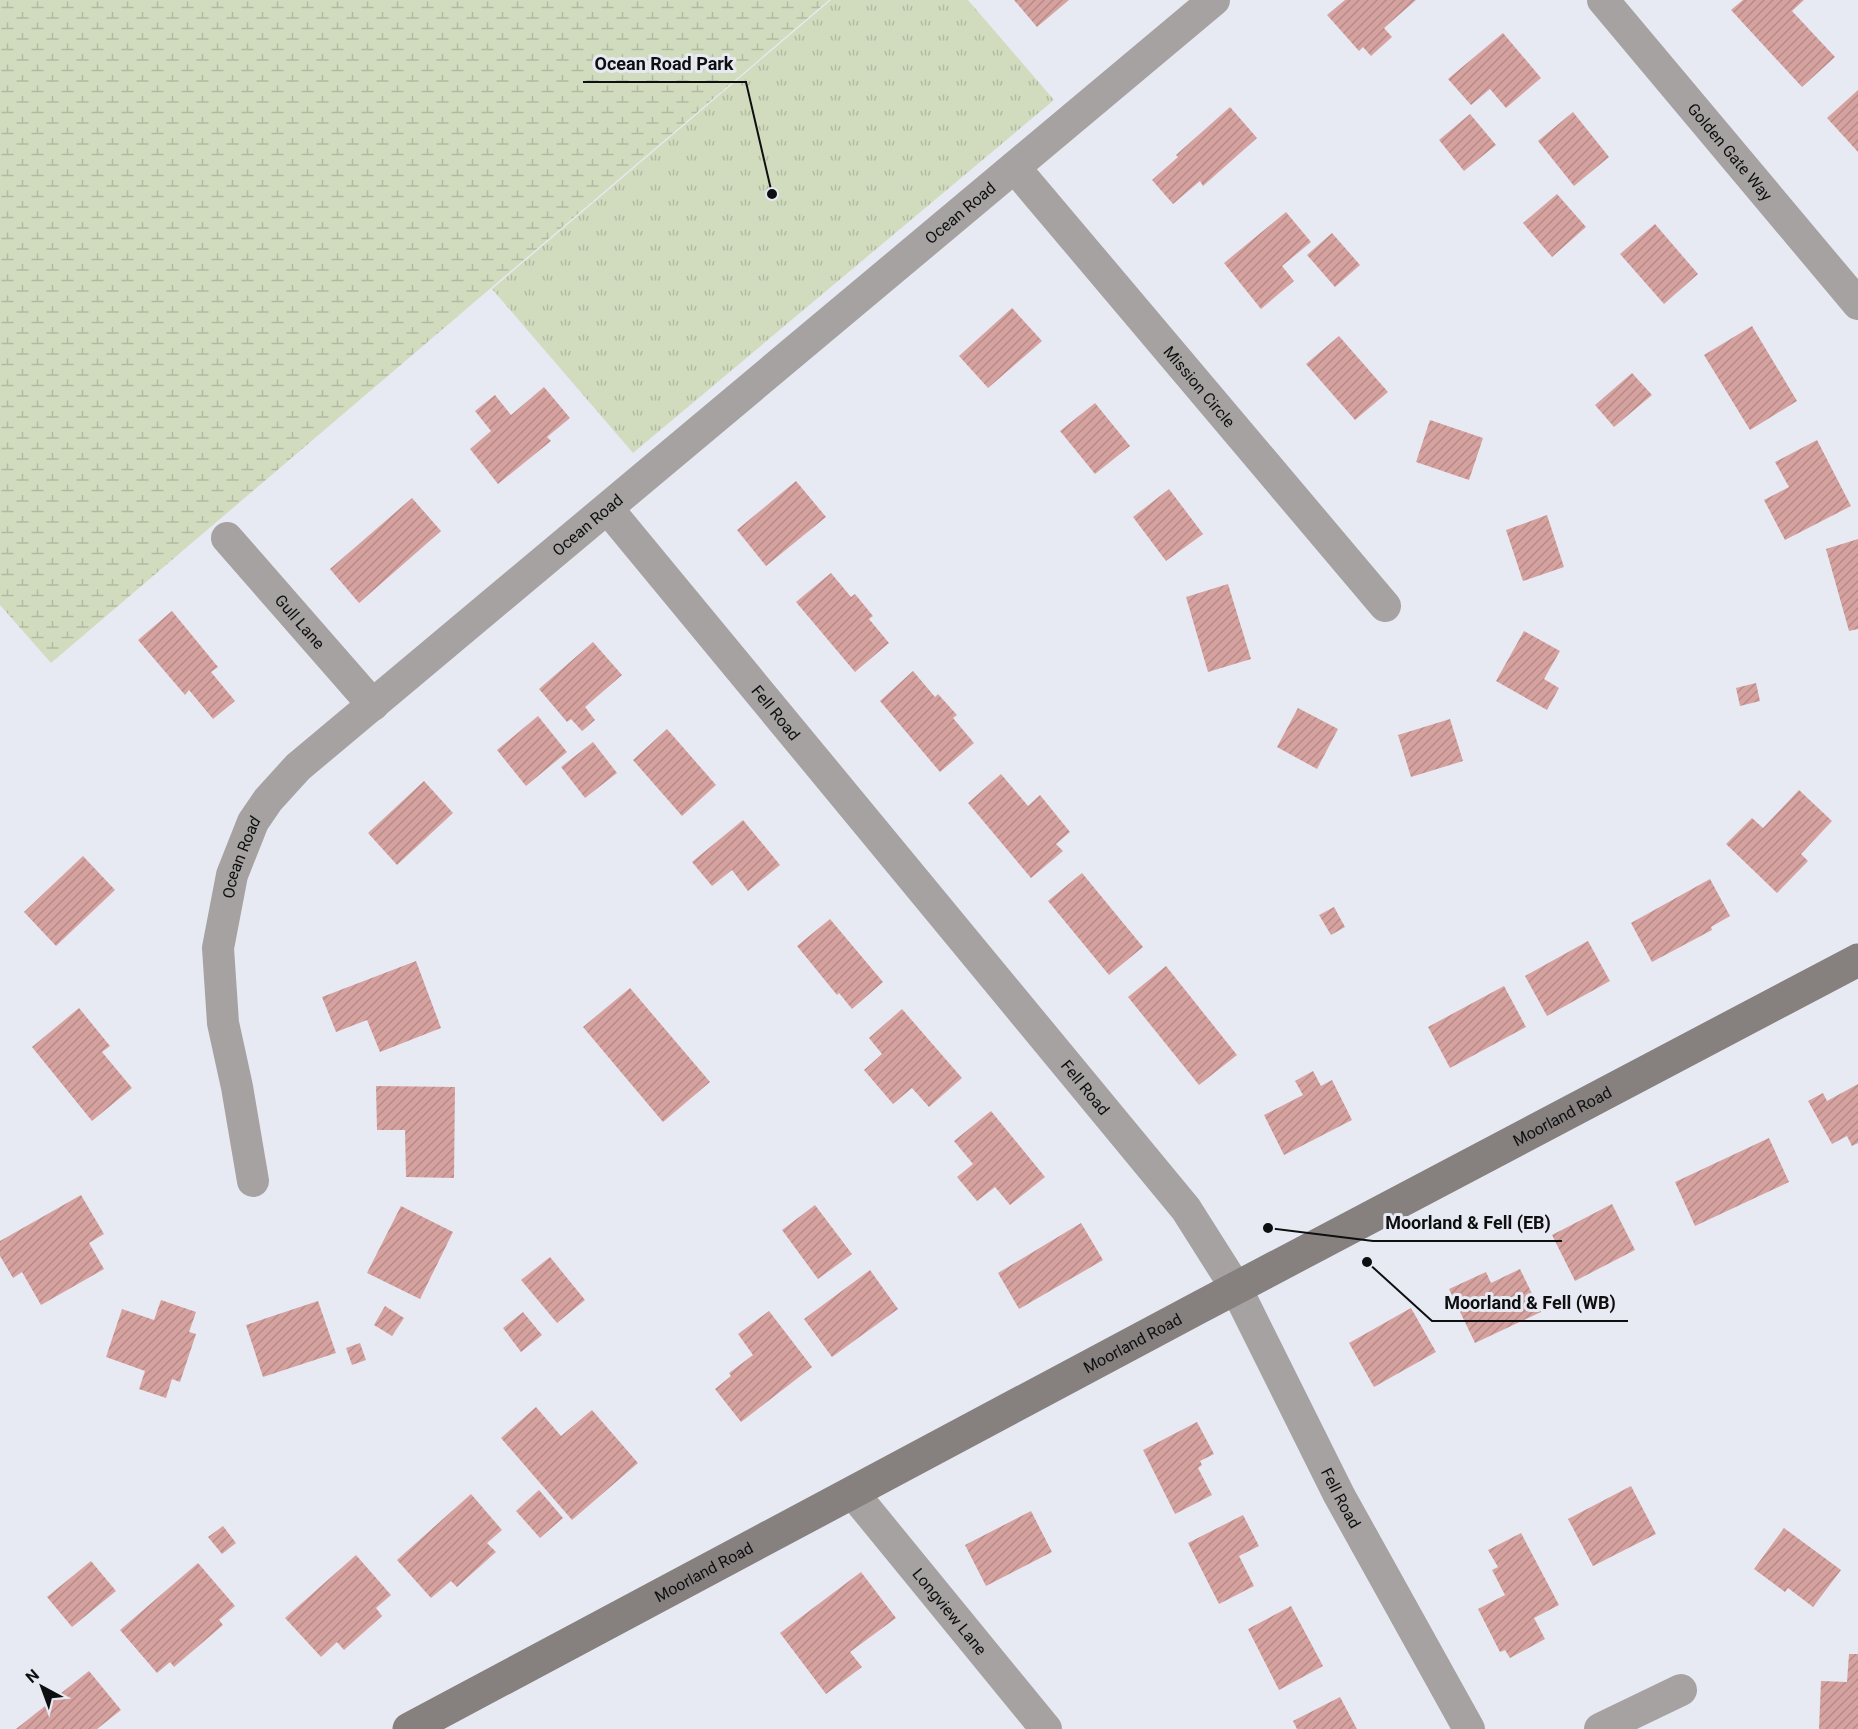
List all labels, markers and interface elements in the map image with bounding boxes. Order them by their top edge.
callout: Ocean Road Park [583,46,746,82]
text: Ocean Road Park [595,53,734,74]
street label: Golden Gate Way [1683,99,1777,205]
street label: Ocean Road [921,178,999,248]
street label: Mission Circle [1159,342,1239,431]
street label: Ocean Road [549,490,627,560]
street label: Gull Lane [271,591,329,653]
street label: Fell Road [747,682,804,744]
street label: Ocean Road [219,812,264,900]
street label: Fell Road [1057,1056,1113,1119]
street label: Moorland Road [1510,1083,1615,1150]
callout: Moorland & Fell (EB) [1373,1205,1562,1241]
text: Moorland & Fell (EB) [1385,1212,1551,1234]
callout: Moorland & Fell (WB) [1432,1285,1628,1321]
text: Moorland & Fell (WB) [1444,1292,1616,1314]
street label: Moorland Road [1080,1309,1185,1377]
street label: Fell Road [1317,1465,1365,1532]
street label: Moorland Road [651,1538,756,1606]
street label: Longview Lane [908,1565,990,1659]
north arrow [12,1657,72,1717]
text: N [22,1665,43,1687]

